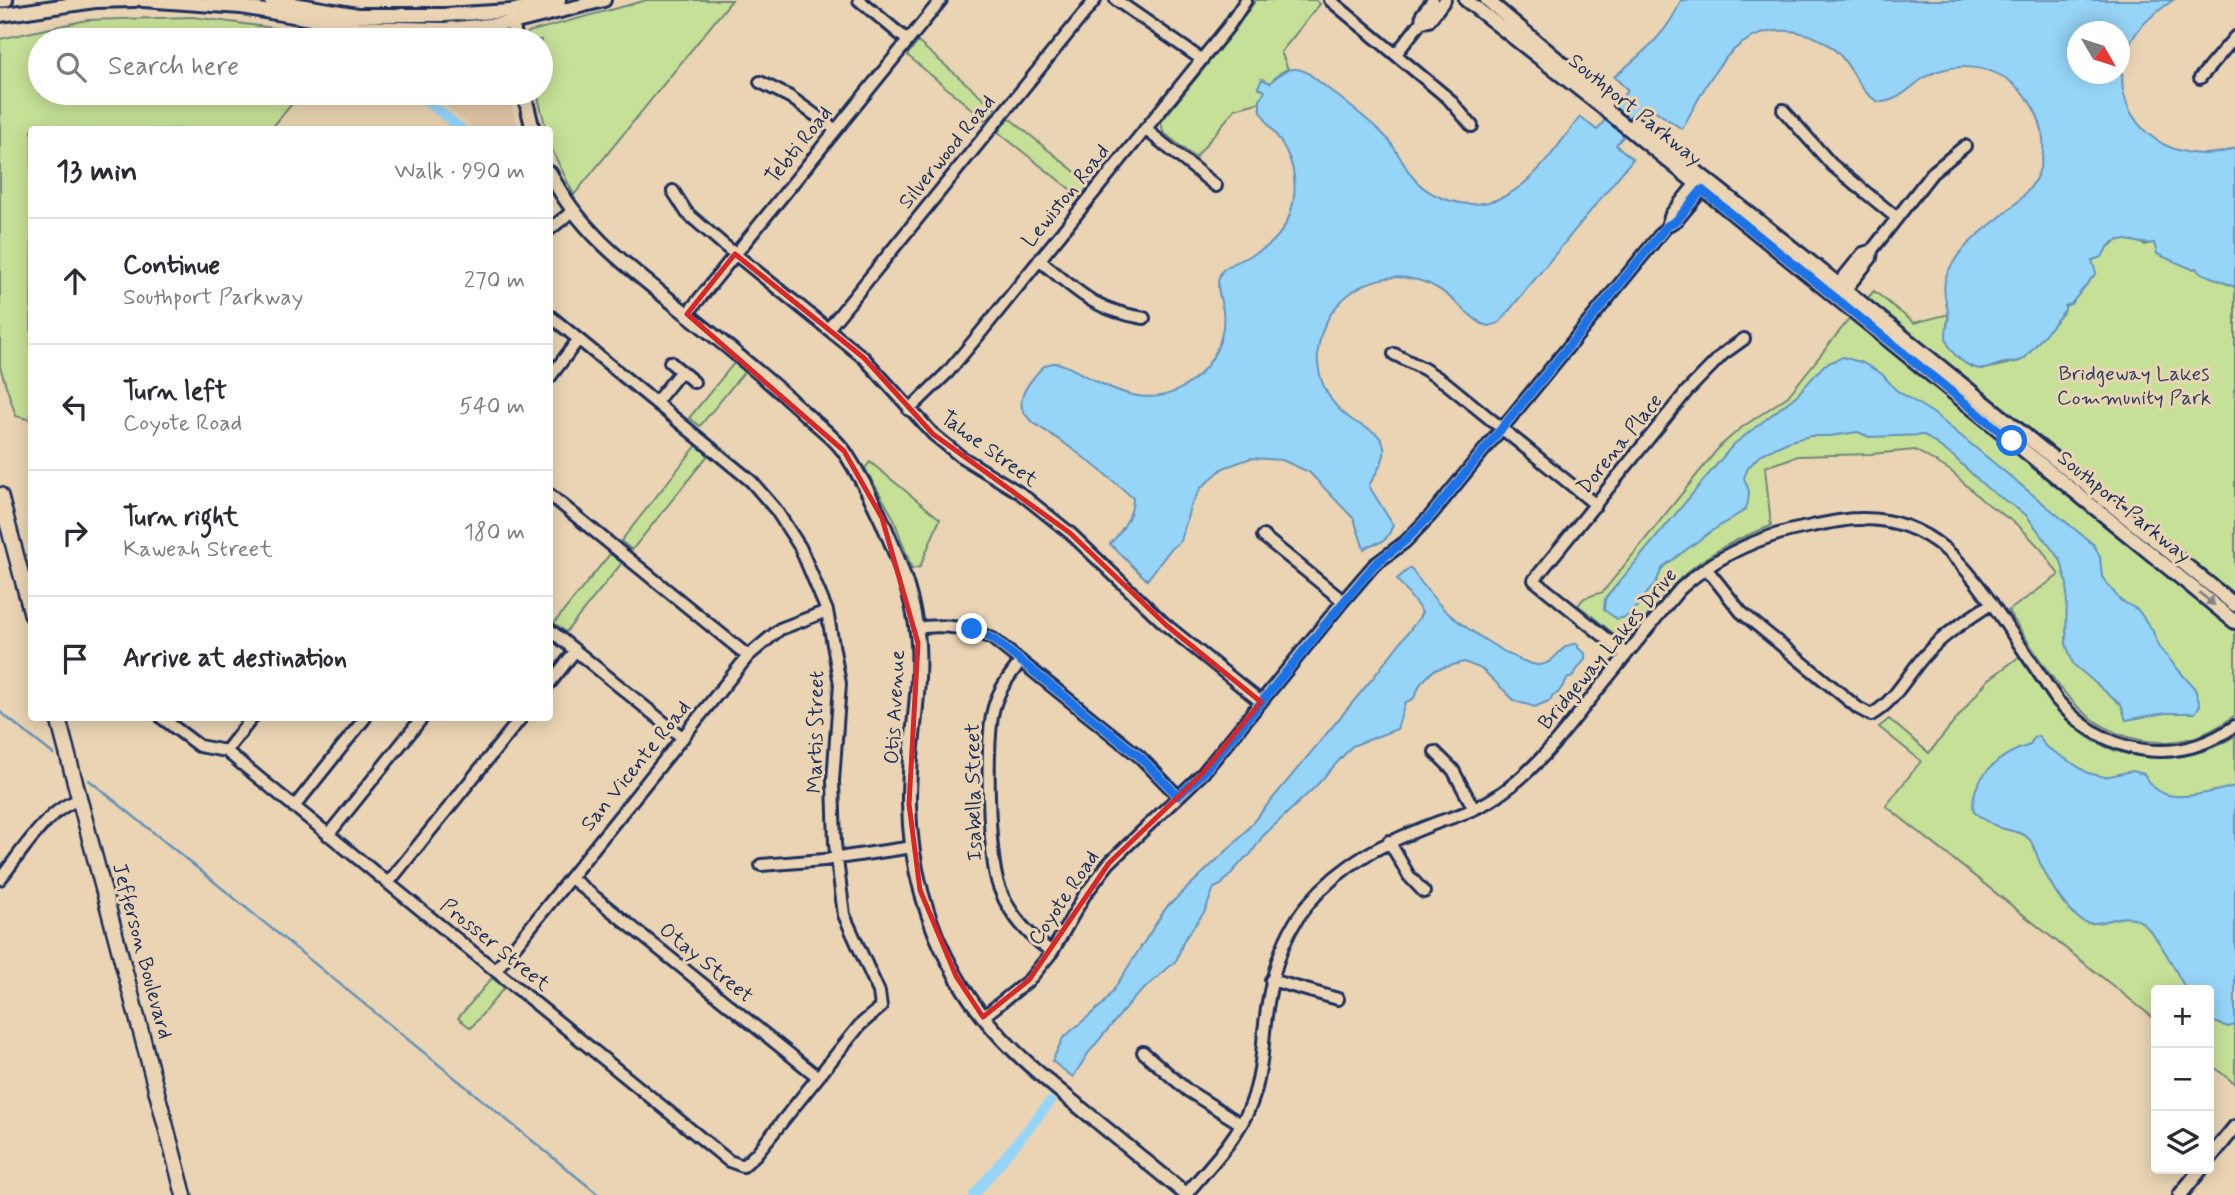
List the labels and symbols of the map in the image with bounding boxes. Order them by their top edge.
north arrow [2067,21,2130,84]
street label: Southport Parkway [1562,47,1708,173]
street label: Silverwood Road [892,89,1002,215]
street label: Tebti Road [759,100,839,190]
street label: Lewiston Road [1016,139,1116,253]
park label: Bridgeway Lakes Community Park [2057,360,2211,412]
street label: Dorena Place [1571,388,1669,500]
street label: Tahoe Street [934,404,1044,494]
route start [1996,425,2027,456]
street label: Southport Parkway [2051,444,2197,570]
street label: Bridgeway Lakes Drive [1532,562,1684,736]
one-way arrow [2197,592,2215,607]
route end [956,613,987,644]
street label: Otis Avenue [878,649,912,765]
street label: Martis Street [801,670,831,794]
street label: San Vicente Road [575,695,697,837]
street label: Isabella Street [959,722,989,861]
street label: Coyote Road [1022,845,1106,951]
street label: Jefferson Boulevard [105,860,179,1042]
street label: Prosser Street [434,892,556,998]
street label: Otay Street [653,916,759,1010]

